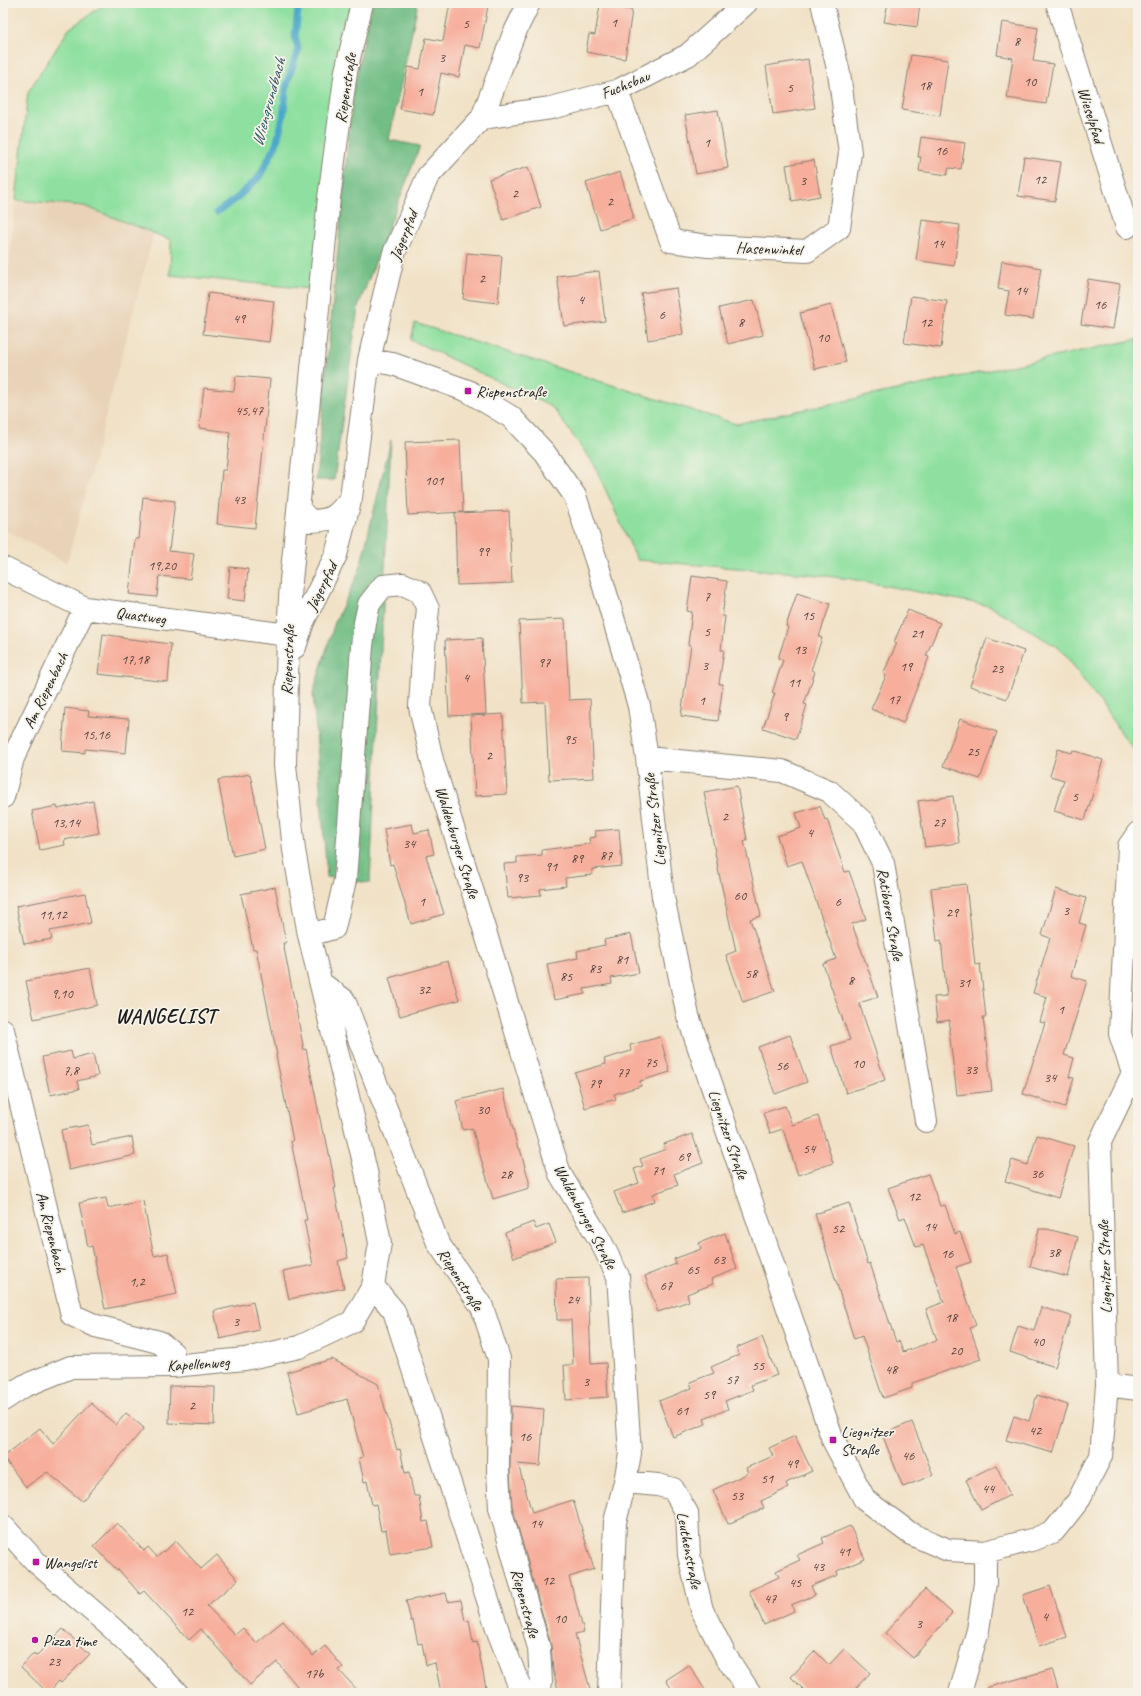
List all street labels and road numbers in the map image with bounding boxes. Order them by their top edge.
street label: Riepenstraße [331,50,362,124]
street label: Fuchsbau [598,66,654,104]
street label: Wieselpfad [1073,85,1110,148]
street label: Jägerpfad [385,205,424,264]
street label: Hasenwinkel [736,238,806,260]
street label: Jägerpfad [301,556,343,615]
street label: Quastweg [115,603,168,630]
street label: Riepenstraße [277,623,299,696]
street label: Am Riepenbach [19,648,73,732]
street label: Liegnitzer Straße [639,771,671,867]
street label: Waldenburger Straße [431,784,484,902]
street label: Ratiborer Straße [872,866,908,964]
street label: Liegnitzer Straße [703,1087,753,1183]
street label: Waldenburger Straße [549,1161,622,1274]
street label: Am Riepenbach [31,1190,71,1276]
street label: Liegnitzer Straße [1093,1218,1117,1314]
street label: Riepenstraße [433,1245,489,1316]
street label: Kapellenweg [166,1352,231,1376]
street label: Leuthenstraße [672,1510,707,1592]
street label: Riepenstraße [506,1567,544,1642]

